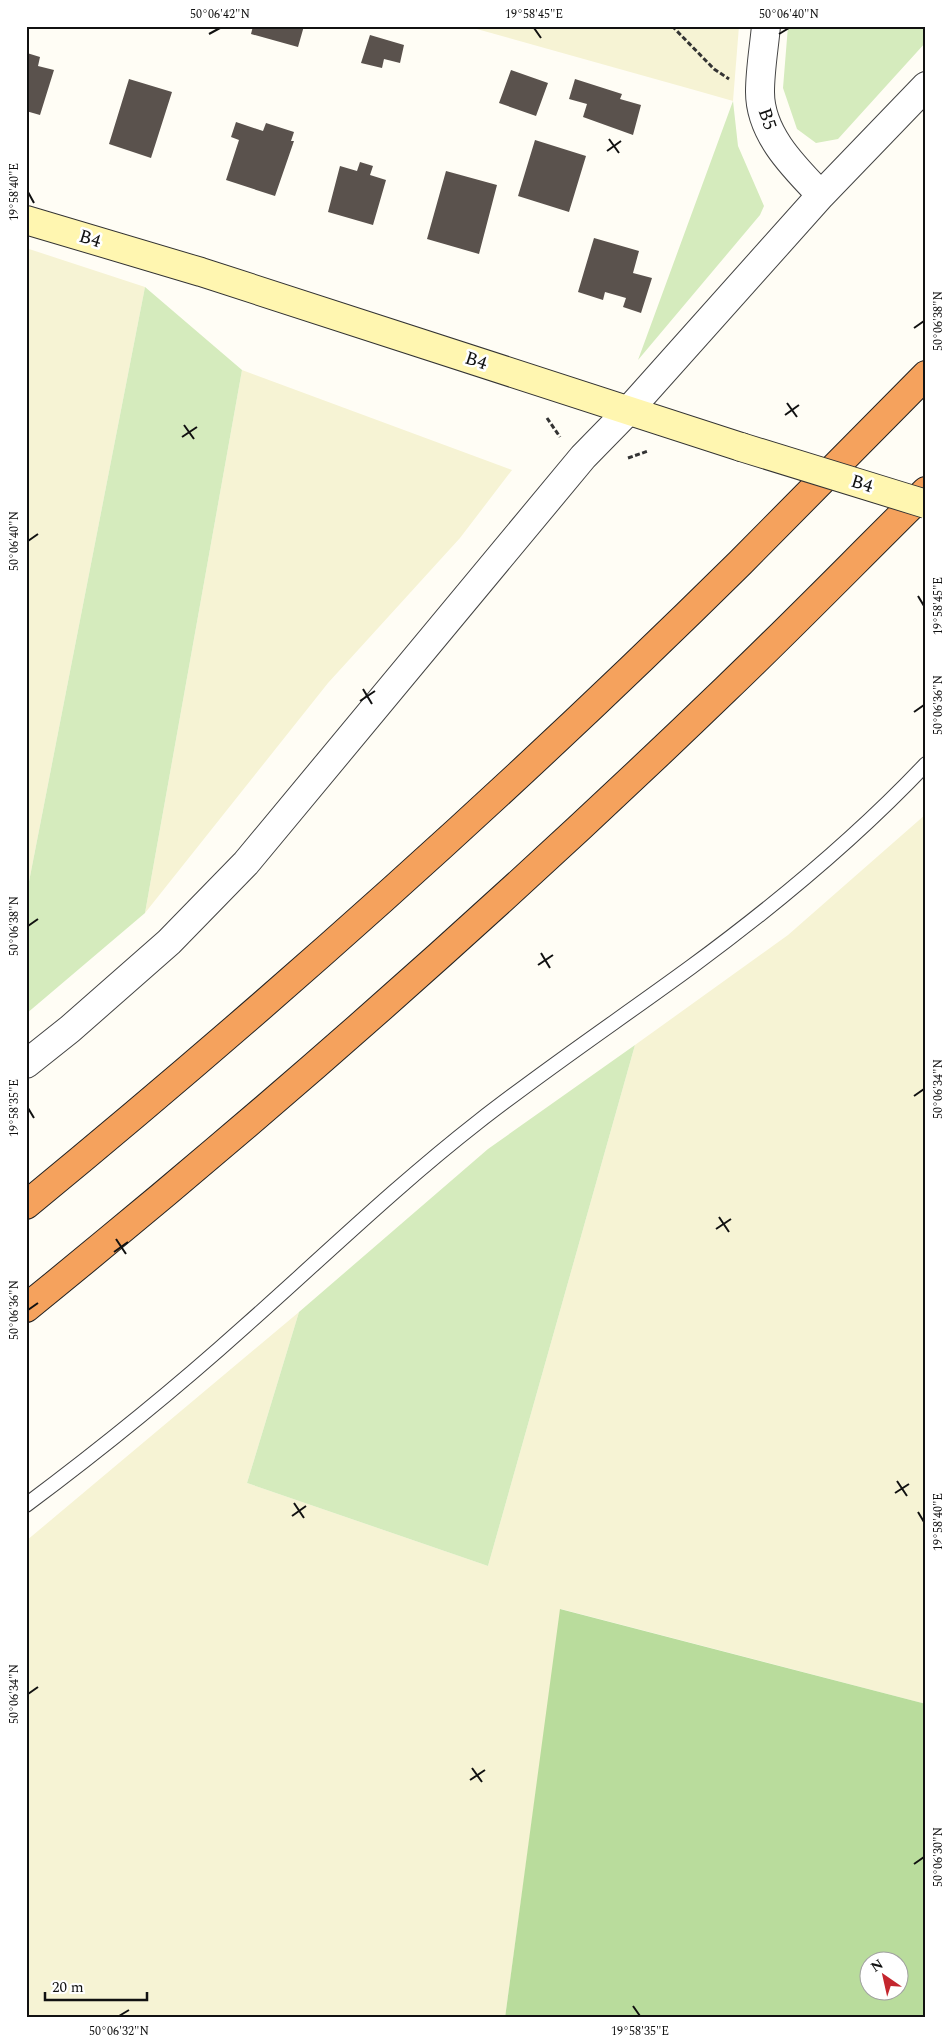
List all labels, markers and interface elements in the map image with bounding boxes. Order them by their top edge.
text: 50°06'42"N [190,5,250,24]
text: 19°58'45"E [505,5,563,24]
text: 50°06'40"N [759,5,819,24]
street label: B5 [750,104,784,134]
text: 19°58'40"E [5,163,24,221]
street label: B4 [75,222,105,256]
text: 50°06'38"N [929,291,948,351]
street label: B4 [461,344,491,378]
street label: B4 [847,467,877,501]
text: 50°06'40"N [5,511,24,571]
text: 19°58'45"E [929,577,948,635]
text: 50°06'36"N [929,675,948,735]
text: 50°06'38"N [5,896,24,956]
text: 50°06'34"N [929,1059,948,1119]
text: 19°58'35"E [5,1079,24,1137]
text: 50°06'36"N [5,1280,24,1340]
text: 19°58'40"E [929,1493,948,1551]
text: 50°06'34"N [5,1664,24,1724]
text: 50°06'30"N [929,1827,948,1887]
north arrow [860,1952,910,2002]
text: N [866,1954,888,1978]
scale bar [45,1969,148,2001]
text: 20 m [52,1976,84,1999]
text: 50°06'32"N [89,2022,149,2041]
text: 19°58'35"E [611,2022,669,2041]

